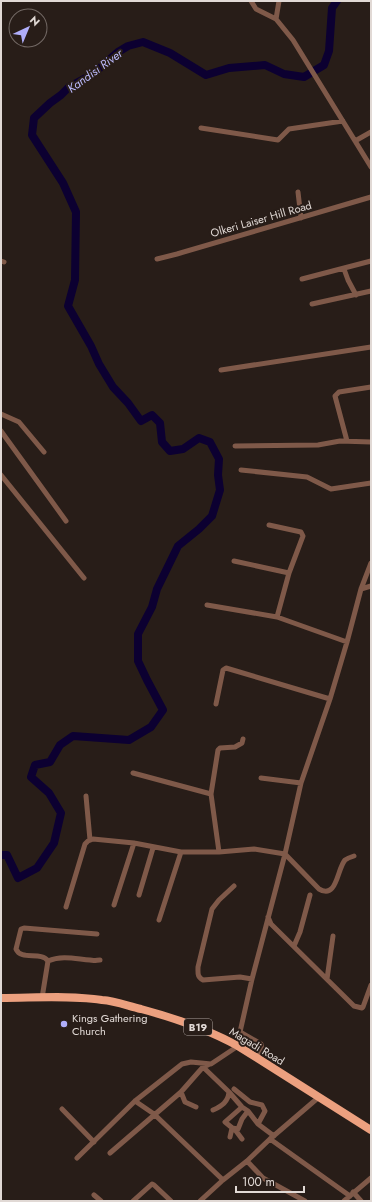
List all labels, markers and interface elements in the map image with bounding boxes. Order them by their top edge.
north arrow [8,8,48,48]
text: N [26,12,44,30]
water label: Kandisi River [63,44,127,97]
street label: Olkeri Laiser Hill Road [209,197,313,241]
place label: Kings Gathering Church [72,1010,147,1039]
marker: Kings Gathering Church [59,1019,69,1029]
road number: B19 [184,1019,212,1035]
street label: Magadi Road [226,1023,288,1069]
scale bar [236,1168,304,1194]
text: 100 m [242,1173,275,1191]

